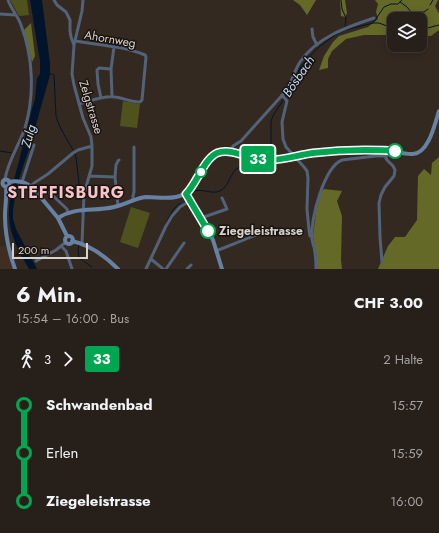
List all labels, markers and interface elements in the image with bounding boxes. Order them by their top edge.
map controls [387,12,427,52]
button: layers [387,12,427,52]
street label: Ahornweg [83,26,137,52]
water label: Bösbach [278,52,319,101]
street label: Zelgstrasse [74,78,108,136]
water label: Zulg [16,122,41,151]
unlabelled marker [387,143,403,159]
line badge: 33 [240,146,276,172]
text: 33 [249,149,267,169]
unlabelled marker [195,166,207,178]
district label: STEFFISBURG [7,181,125,204]
place label: Ziegeleistrasse [219,222,303,240]
marker: Ziegeleistrasse [200,223,216,239]
scale bar [12,241,88,260]
text: 200 m [18,242,49,258]
text: 6 Min. [16,278,83,310]
text: CHF 3.00 [354,292,423,314]
text: 15:54 – 16:00 · Bus [16,309,129,328]
icon: walk [16,348,38,370]
icon: forward [57,348,79,370]
text: 33 [93,349,111,369]
text: 3 [44,350,51,369]
text: 2 Halte [383,350,423,369]
text: Schwandenbad [46,394,152,416]
text: 15:57 [392,396,423,415]
text: Erlen [46,442,78,464]
text: 15:59 [391,444,423,463]
text: Ziegeleistrasse [46,490,151,512]
text: 16:00 [390,492,423,511]

